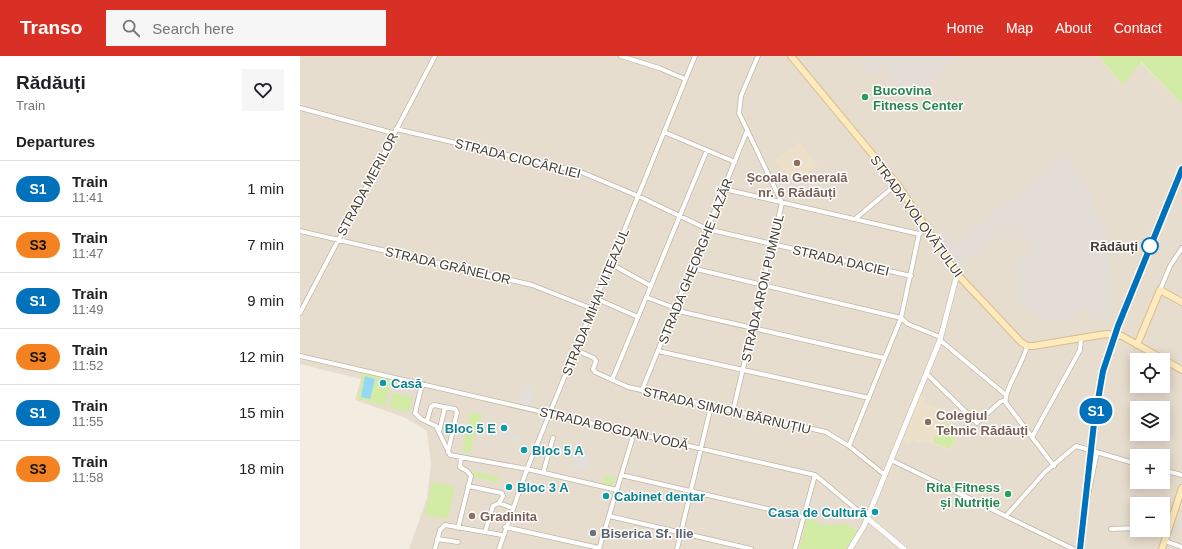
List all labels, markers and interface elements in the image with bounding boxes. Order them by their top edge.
search box [106,10,386,46]
text: Transo [20,17,82,38]
icon: search [120,17,142,39]
text: Search here [152,20,234,37]
text: Home [947,20,984,36]
text: Map [1006,20,1033,36]
text: About [1055,20,1092,36]
text: Contact [1114,20,1162,36]
button: heart [242,69,284,111]
text: Rădăuți [16,72,86,93]
place label: Bucovina Fitness Center [873,83,963,113]
marker: Bucovina Fitness Center [860,92,870,102]
text: Train [16,98,45,113]
street label: STRADA MERILOR [334,130,401,238]
text: Departures [16,133,95,150]
street label: STRADA CIOCÂRLIEI [453,136,582,181]
street label: STRADA VOLOVĂȚULUI [867,153,966,280]
marker: Școala Generală nr. 6 Rădăuți [792,158,802,168]
place label: Școala Generală nr. 6 Rădăuți [746,170,848,200]
text: Train [72,173,108,190]
street label: STRADA GHEORGHE LAZĂR [655,176,736,346]
text: 1 min [247,180,284,197]
text: S1 [29,181,47,197]
text: 11:41 [72,190,104,205]
street label: STRADA ARON PUMNUL [738,213,787,363]
street label: STRADA MIHAI VITEAZUL [559,226,632,378]
text: Train [72,229,108,246]
text: 7 min [247,236,284,253]
text: S3 [29,237,47,253]
marker: Rădăuți [1141,237,1159,255]
place label: Rădăuți [1090,239,1138,254]
street label: STRADA DACIEI [791,242,891,279]
street label: STRADA GRÂNELOR [384,244,512,287]
text: 11:47 [72,246,104,261]
text: Train [72,285,108,302]
text: 9 min [247,292,284,309]
text: S1 [29,293,47,309]
text: 11:49 [72,302,104,317]
text: Train [72,341,108,358]
text: 12 min [239,348,284,365]
text: S3 [29,349,47,365]
map controls [1130,353,1170,537]
button: locate [1130,353,1170,393]
text: 11:52 [72,358,104,373]
place label: Casă [391,376,423,391]
marker: Casă [378,378,388,388]
street label: STRADA SIMION BĂRNUȚIU [641,384,812,437]
text: Train [72,397,108,414]
line badge: S1 [1078,398,1114,424]
button: layers [1130,401,1170,441]
text: S1 [1087,403,1105,419]
text: 15 min [239,404,284,421]
street label: STRADA BOGDAN VODĂ [538,404,690,453]
text: S1 [29,405,47,421]
place label: Colegiul Tehnic Rădăuți [936,408,1028,438]
text: 11:55 [72,414,104,429]
marker: Colegiul Tehnic Rădăuți [923,417,933,427]
place label: Bloc 5 E [445,421,496,436]
marker: Bloc 5 E [499,423,509,433]
place label: Bloc 5 A [532,443,584,458]
marker: Bloc 5 A [519,445,529,455]
button: + [1130,449,1170,489]
text: Train [72,453,108,470]
text: 18 min [239,460,284,477]
text: S3 [29,461,47,477]
text: 11:58 [72,470,104,485]
place label: Bloc 3 A [517,480,569,495]
place label: Rita Fitness și Nutriție [926,480,1000,510]
marker: Bloc 3 A [504,482,514,492]
place label: Cabinet dentar [614,489,705,504]
marker: Rita Fitness și Nutriție [1003,489,1013,499]
marker: Cabinet dentar [601,491,611,501]
button: − [1130,497,1170,537]
place label: Casa de Cultură [768,505,868,520]
marker: Casa de Cultură [870,507,880,517]
place label: Gradinita [480,509,538,524]
marker: Gradinita [467,511,477,521]
place label: Biserica Sf. Ilie [601,526,694,541]
marker: Biserica Sf. Ilie [588,528,598,538]

